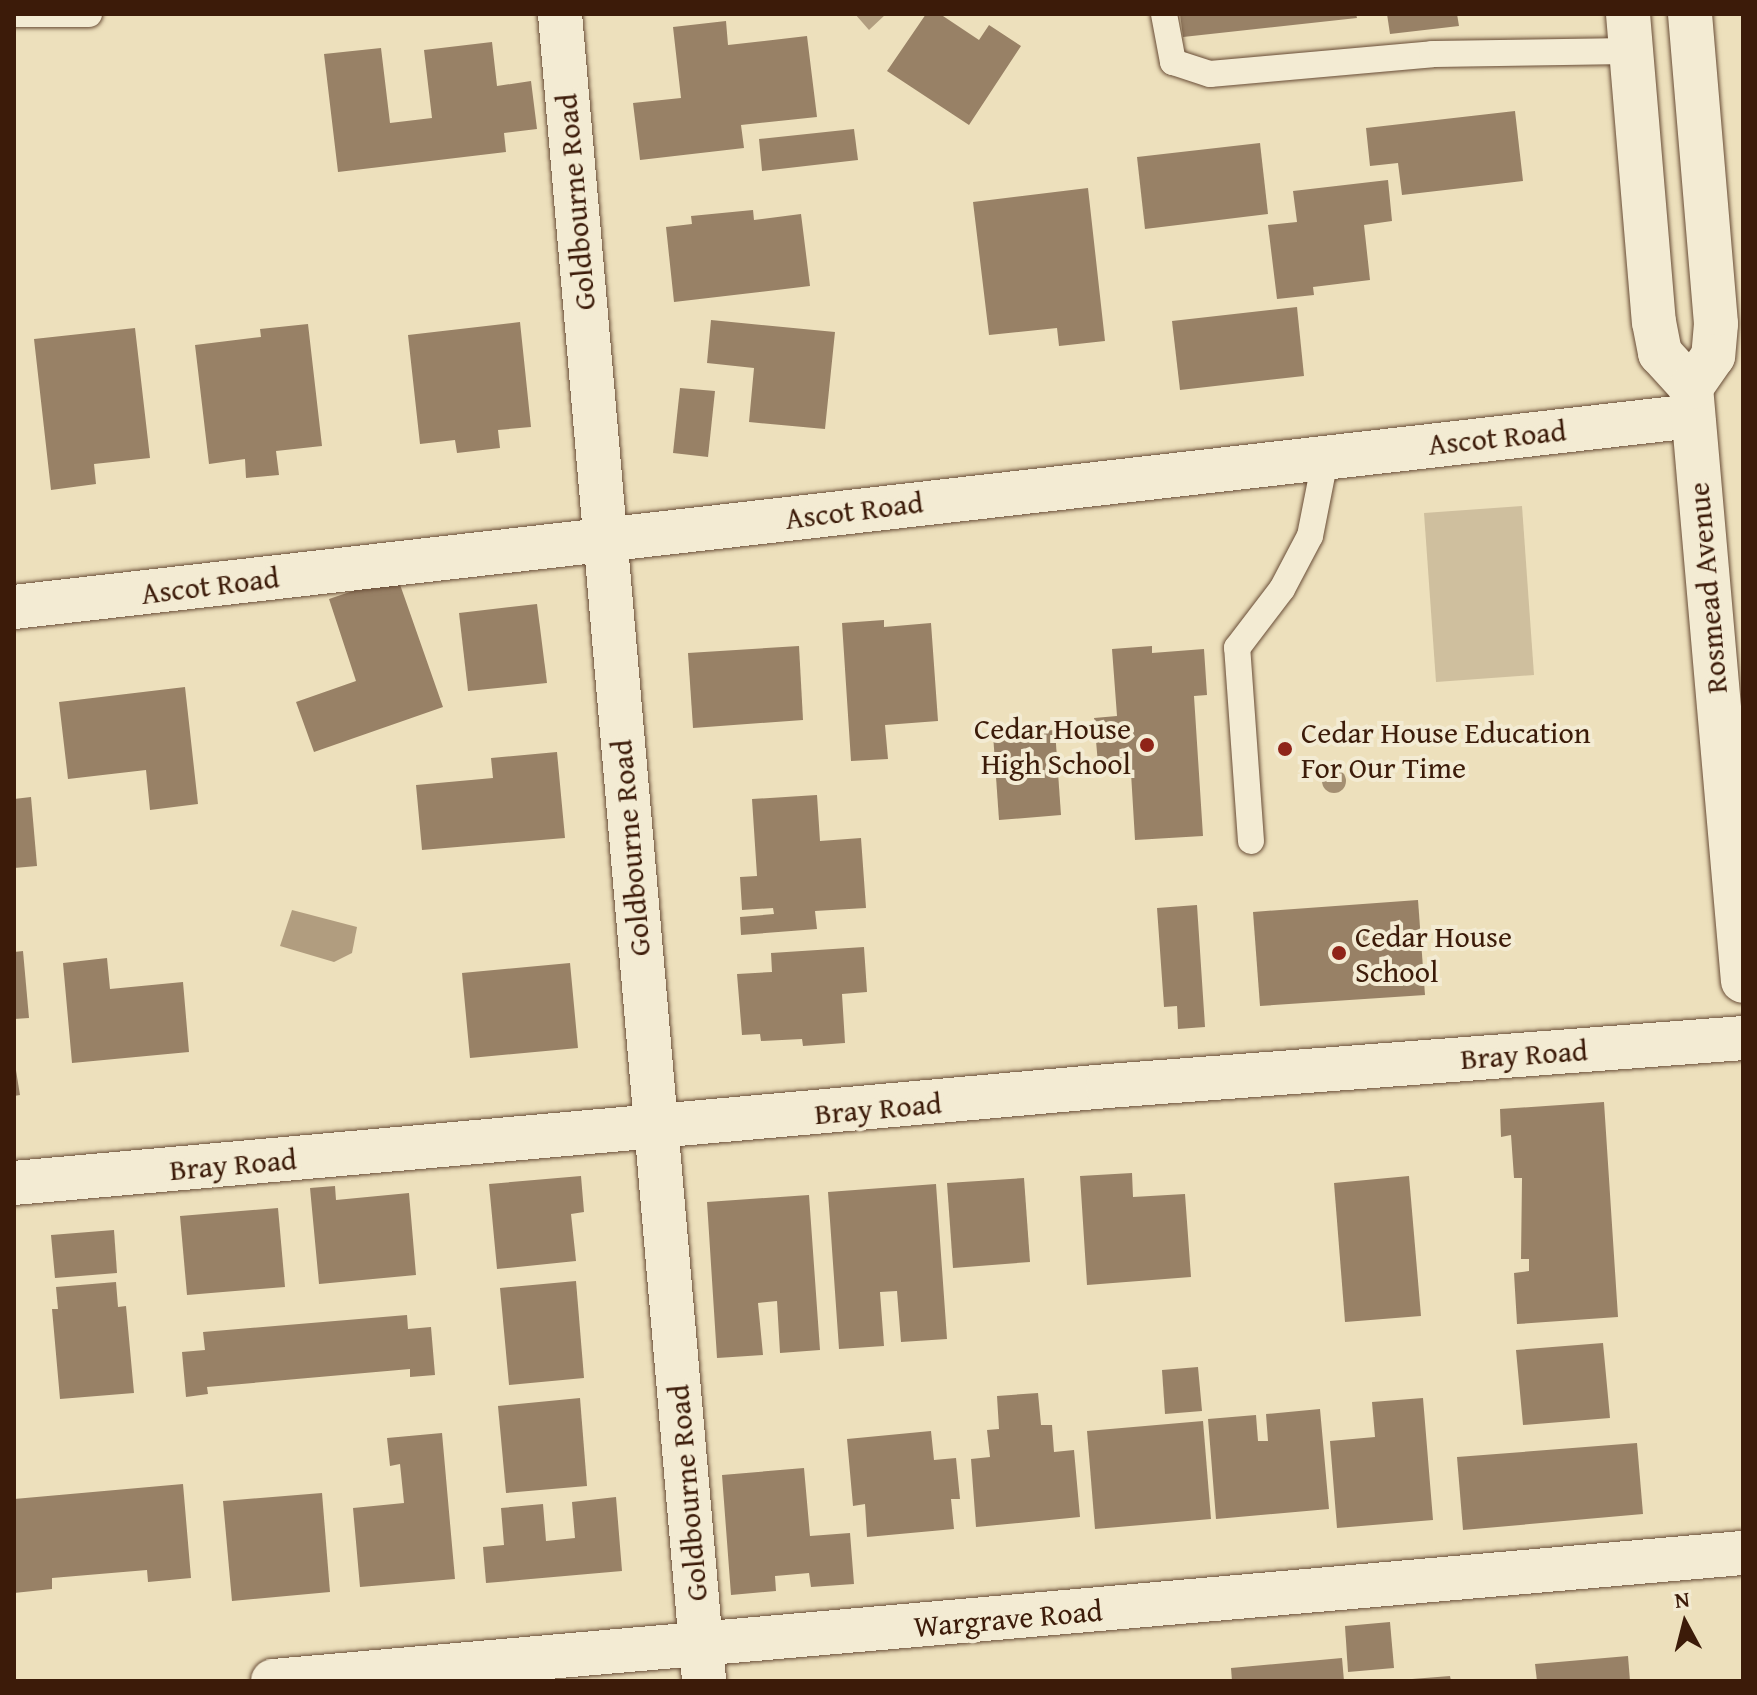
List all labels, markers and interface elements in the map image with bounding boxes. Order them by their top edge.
street label: Goldbourne Road [548,92,602,312]
street label: Ascot Road [1426,412,1568,462]
street label: Rosmead Avenue [1680,481,1734,695]
street label: Ascot Road [783,484,925,536]
street label: Ascot Road [139,559,281,611]
place label: Cedar House High School [974,710,1131,780]
place label: Cedar House Education For Our Time [1301,714,1591,784]
marker: Cedar House High School [1138,736,1156,754]
street label: Goldbourne Road [603,738,657,958]
marker: Cedar House Education For Our Time [1276,740,1294,758]
place label: Cedar House School [1355,918,1512,988]
marker: Cedar House School [1330,944,1348,962]
street label: Bray Road [1459,1032,1589,1076]
street label: Bray Road [813,1085,943,1131]
street label: Bray Road [168,1141,298,1187]
street label: Goldbourne Road [660,1383,714,1603]
text: N [1673,1582,1691,1616]
north arrow [1645,1583,1725,1663]
street label: Wargrave Road [912,1592,1104,1644]

